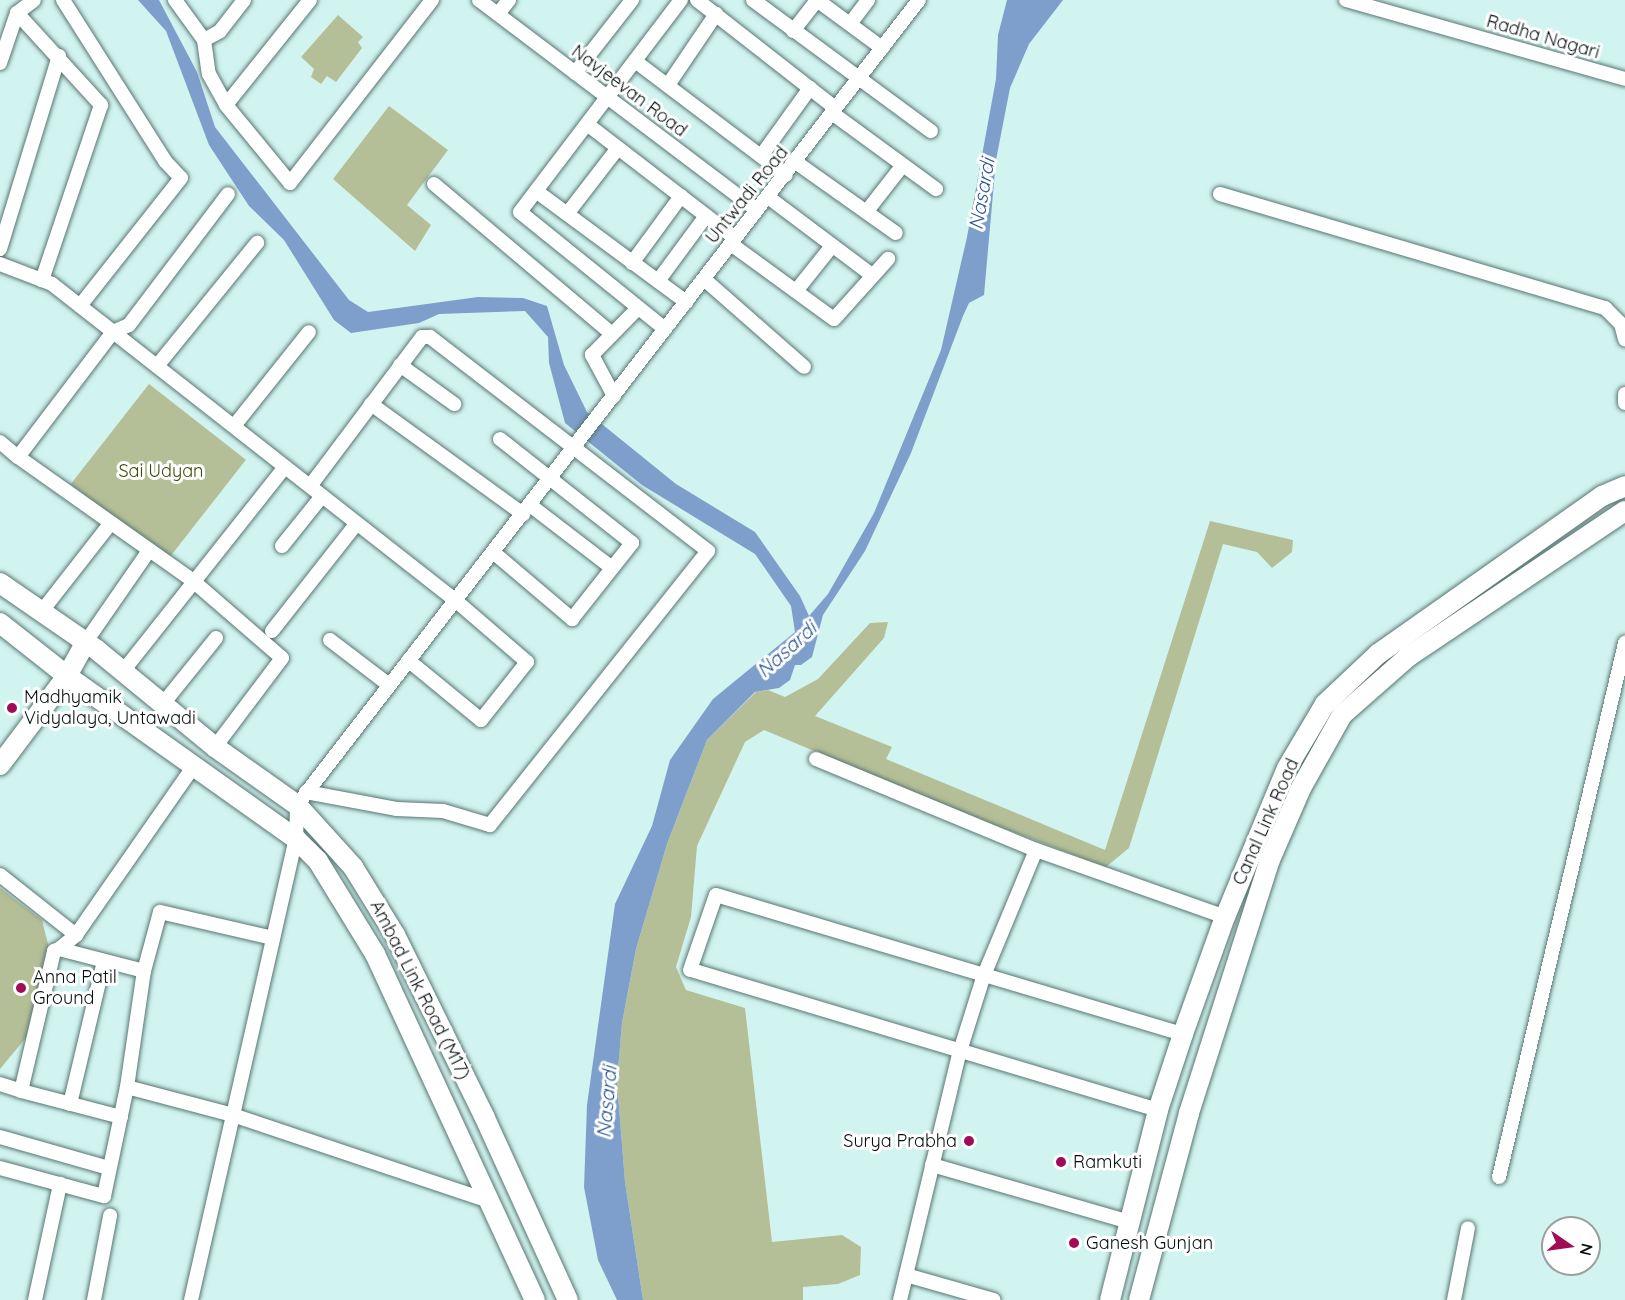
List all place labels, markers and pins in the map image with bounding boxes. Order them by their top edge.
place label: Madhyamik Vidyalaya, Untawadi [24,687,196,730]
marker: Madhyamik Vidyalaya, Untawadi [5,701,19,715]
place label: Anna Patil Ground [33,967,117,1010]
marker: Anna Patil Ground [14,981,28,995]
place label: Surya Prabha [843,1130,957,1152]
marker: Surya Prabha [962,1134,976,1148]
place label: Ramkuti [1073,1151,1142,1173]
marker: Ramkuti [1054,1155,1068,1169]
place label: Ganesh Gunjan [1086,1232,1213,1254]
marker: Ganesh Gunjan [1067,1236,1081,1250]

